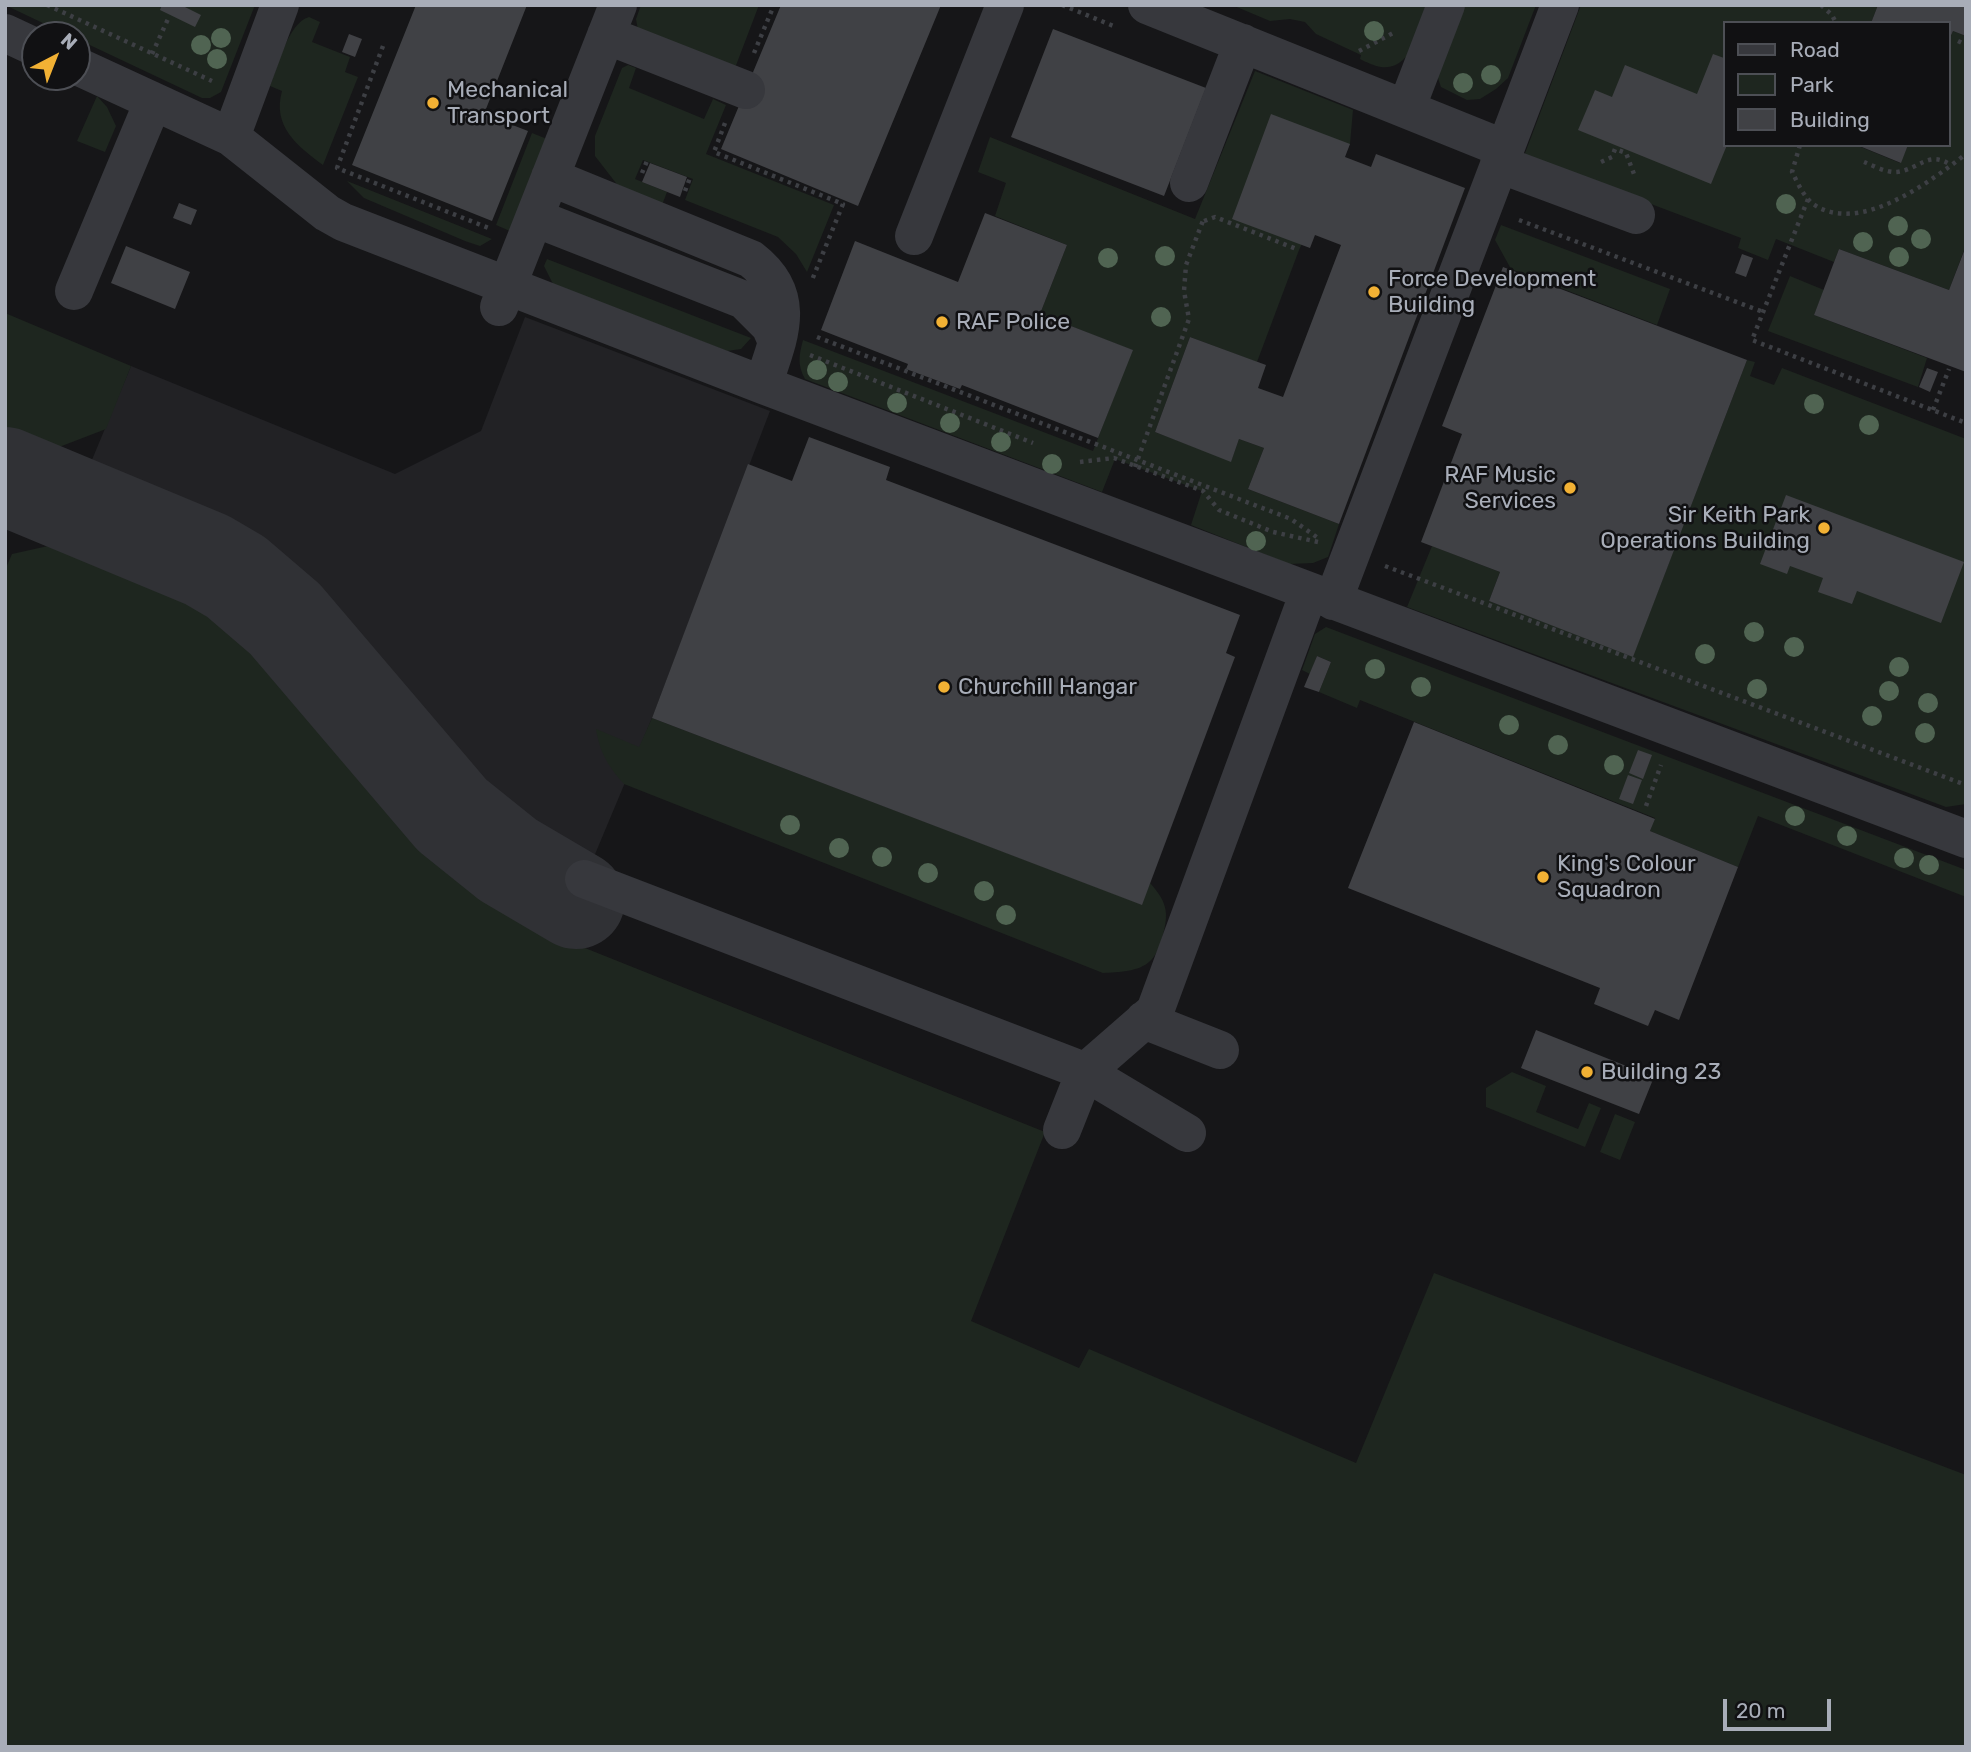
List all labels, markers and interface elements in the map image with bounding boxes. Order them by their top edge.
north arrow [21,21,91,91]
legend [1722,21,1950,147]
text: N [56,28,82,55]
text: Road [1790,37,1840,62]
text: Park [1790,72,1834,97]
place label: Mechanical Transport [447,76,568,130]
marker: Mechanical Transport [425,95,441,111]
text: Building [1790,107,1870,132]
place label: Force Development Building [1388,265,1596,319]
marker: Force Development Building [1366,284,1382,300]
place label: RAF Police [956,308,1070,336]
marker: RAF Police [934,314,950,330]
place label: RAF Music Services [1444,461,1556,515]
marker: RAF Music Services [1562,480,1578,496]
place label: Sir Keith Park Operations Building [1600,501,1810,555]
marker: Sir Keith Park Operations Building [1816,520,1832,536]
place label: Churchill Hangar [958,673,1137,701]
marker: Churchill Hangar [936,679,952,695]
place label: King's Colour Squadron [1557,850,1696,904]
marker: King's Colour Squadron [1535,869,1551,885]
place label: Building 23 [1601,1058,1721,1086]
marker: Building 23 [1579,1064,1595,1080]
scale bar [1726,1686,1834,1730]
text: 20 m [1736,1698,1785,1723]

